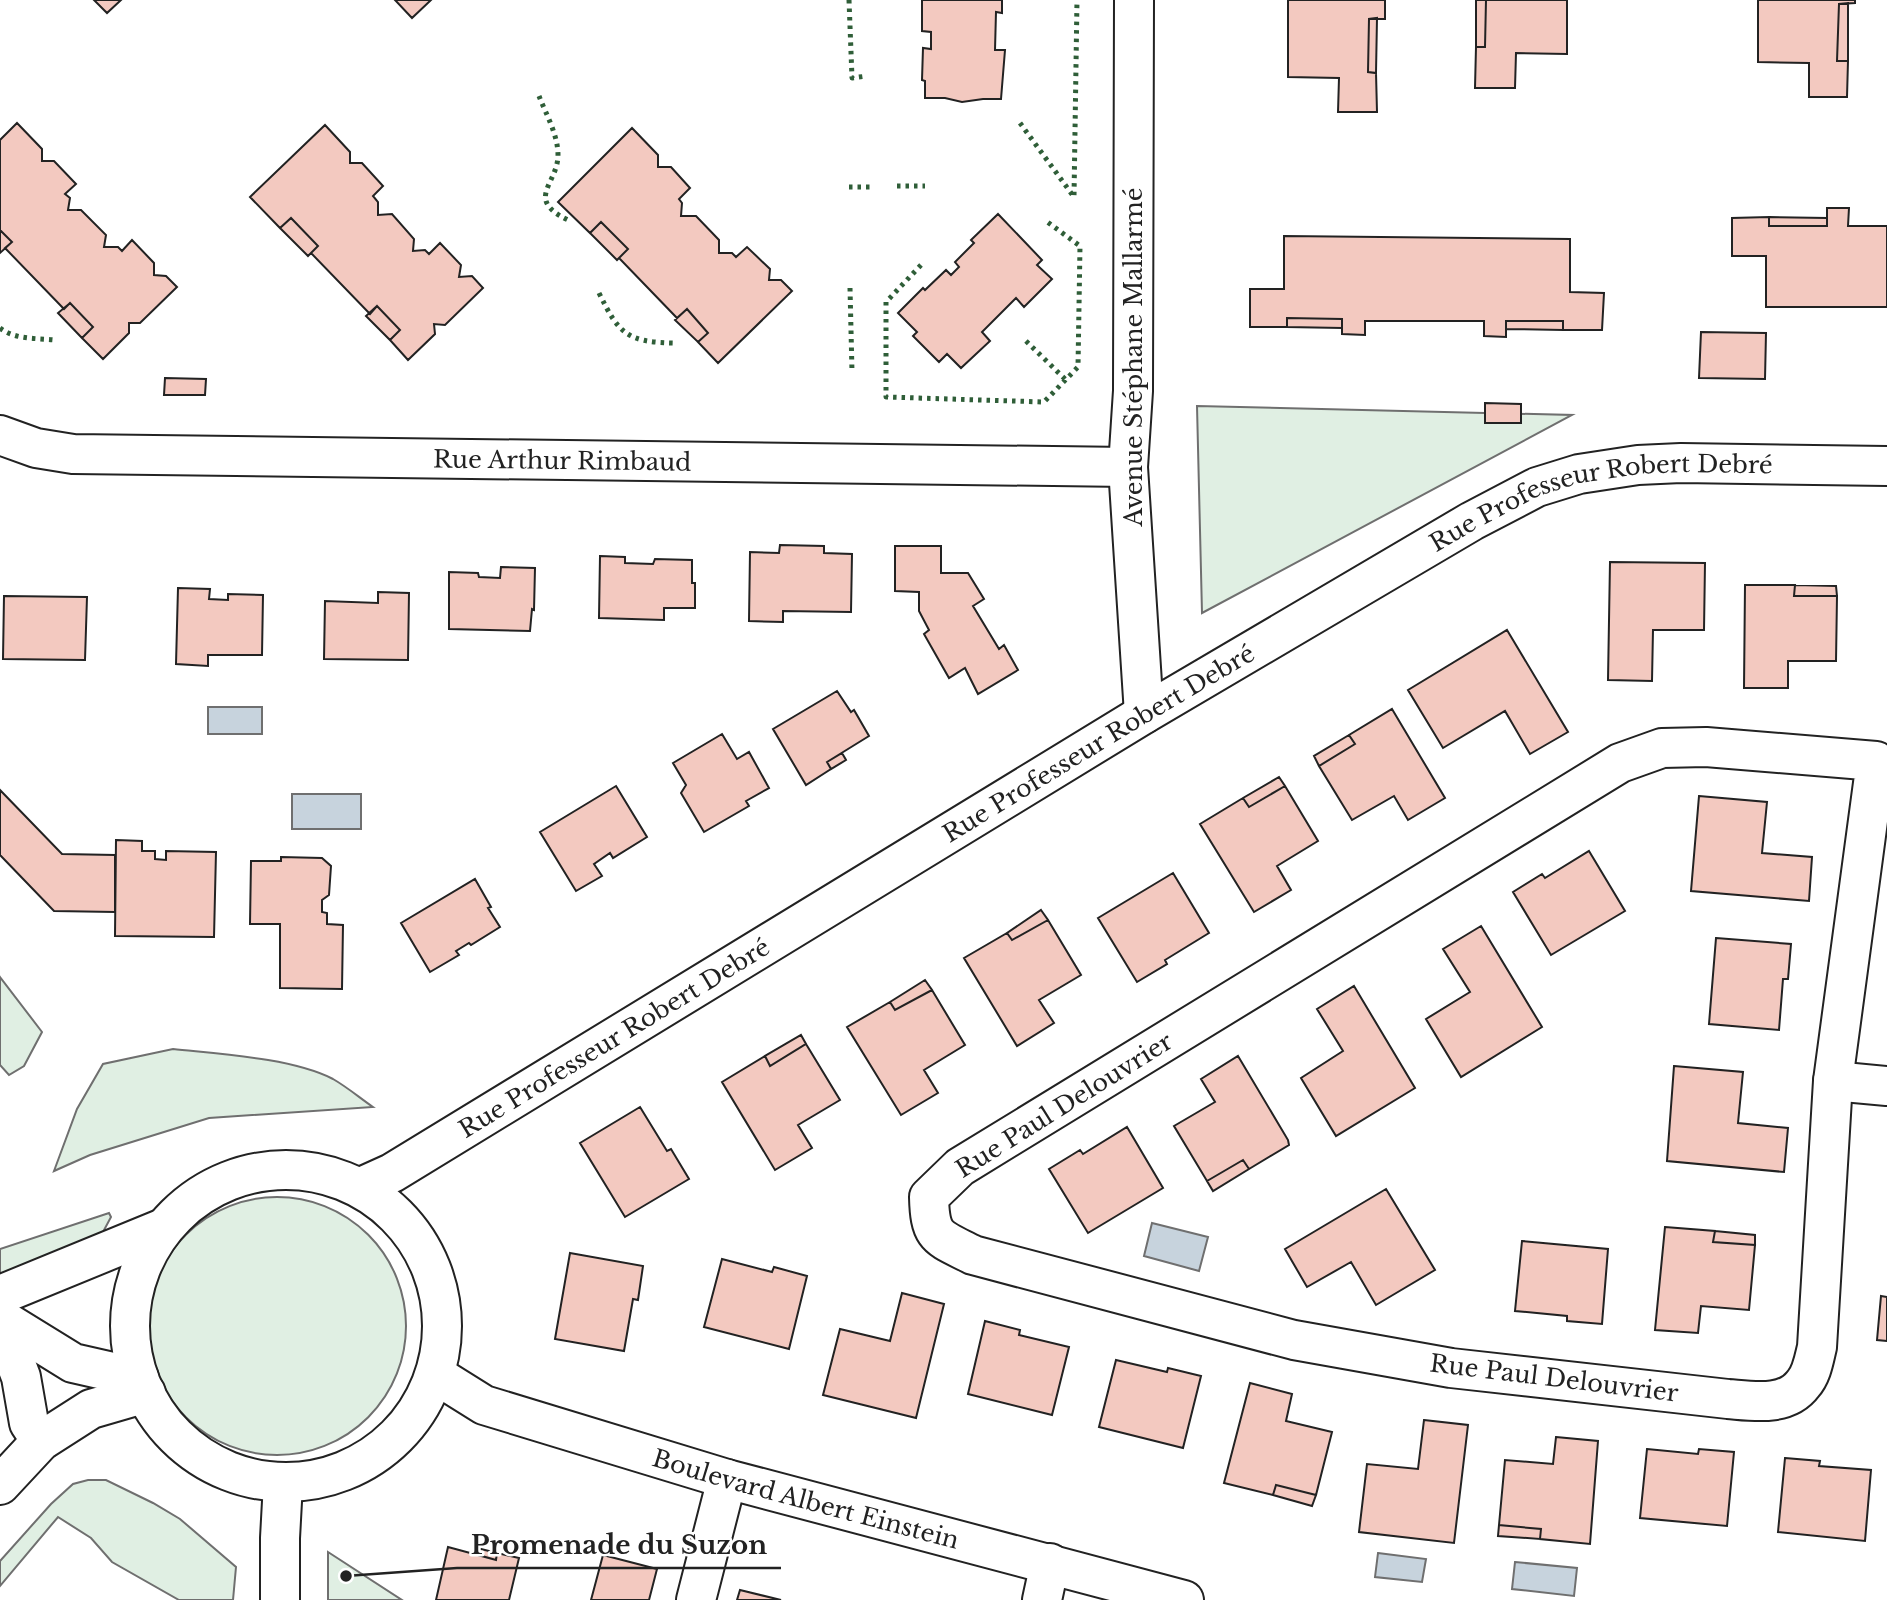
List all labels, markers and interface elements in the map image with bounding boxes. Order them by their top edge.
street label: Avenue Stéphane Mallarmé [1119,187,1148,528]
street label: Rue Arthur Rimbaud [433,444,692,476]
street label: Rue Professeur Robert Debré [1424,448,1773,557]
street label: Rue Professeur Robert Debré [937,638,1259,848]
street label: Rue Professeur Robert Debré [453,932,775,1143]
street label: Rue Paul Delouvrier [950,1026,1178,1184]
street label: Rue Paul Delouvrier [1428,1348,1680,1408]
street label: Boulevard Albert Einstein [649,1443,962,1554]
callout: Promenade du Suzon [457,1521,781,1568]
text: Promenade du Suzon [471,1529,767,1561]

